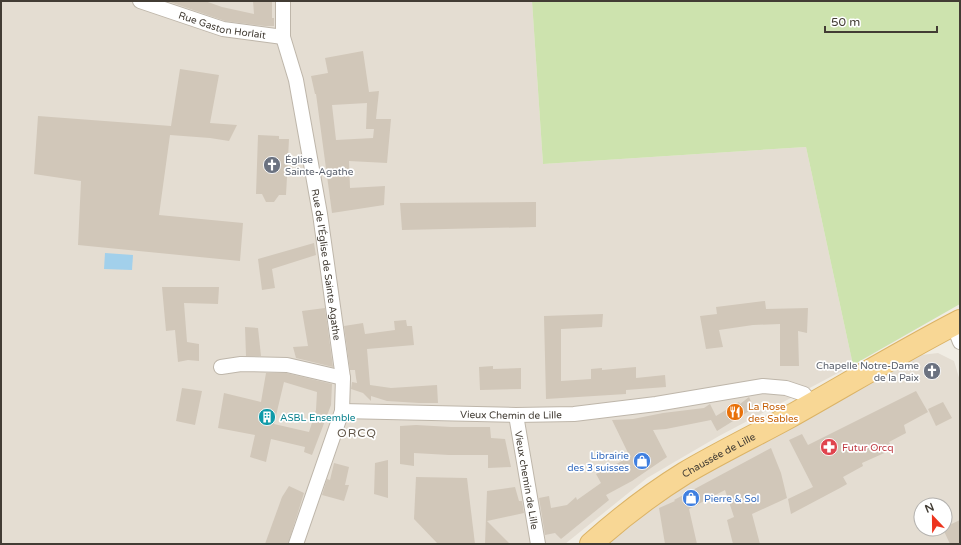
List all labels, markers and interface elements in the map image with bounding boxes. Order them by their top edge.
scale bar [825,8,937,34]
street label: Rue Gaston Horlait [177,9,267,42]
text: 50 m [831,15,860,29]
place label: Église Sainte-Agathe [285,154,354,178]
church icon: Église Sainte-Agathe [262,155,282,175]
street label: Rue de l'Église de Sainte Agathe [309,188,343,342]
place label: Chapelle Notre-Dame de la Paix [816,360,919,384]
church icon: Chapelle Notre-Dame de la Paix [922,361,942,381]
place label: La Rose des Sables [748,401,799,425]
restaurant icon: La Rose des Sables [725,402,745,422]
building icon: ASBL Ensemble [257,407,277,427]
street label: Vieux Chemin de Lille [460,409,562,422]
place label: ASBL Ensemble [280,412,356,424]
district label: ORCQ [337,426,377,440]
street label: Vieux chemin de Lille [512,430,540,531]
street label: Chaussée de Lille [680,431,758,480]
pharmacy icon: Futur Orcq [819,437,839,457]
place label: Futur Orcq [842,442,893,454]
place label: Librairie des 3 suisses [567,450,629,474]
shop icon: Librairie des 3 suisses [632,451,652,471]
shop icon: Pierre & Sol [681,488,701,508]
place label: Pierre & Sol [704,493,759,505]
north arrow [913,497,953,537]
text: N [923,501,936,516]

